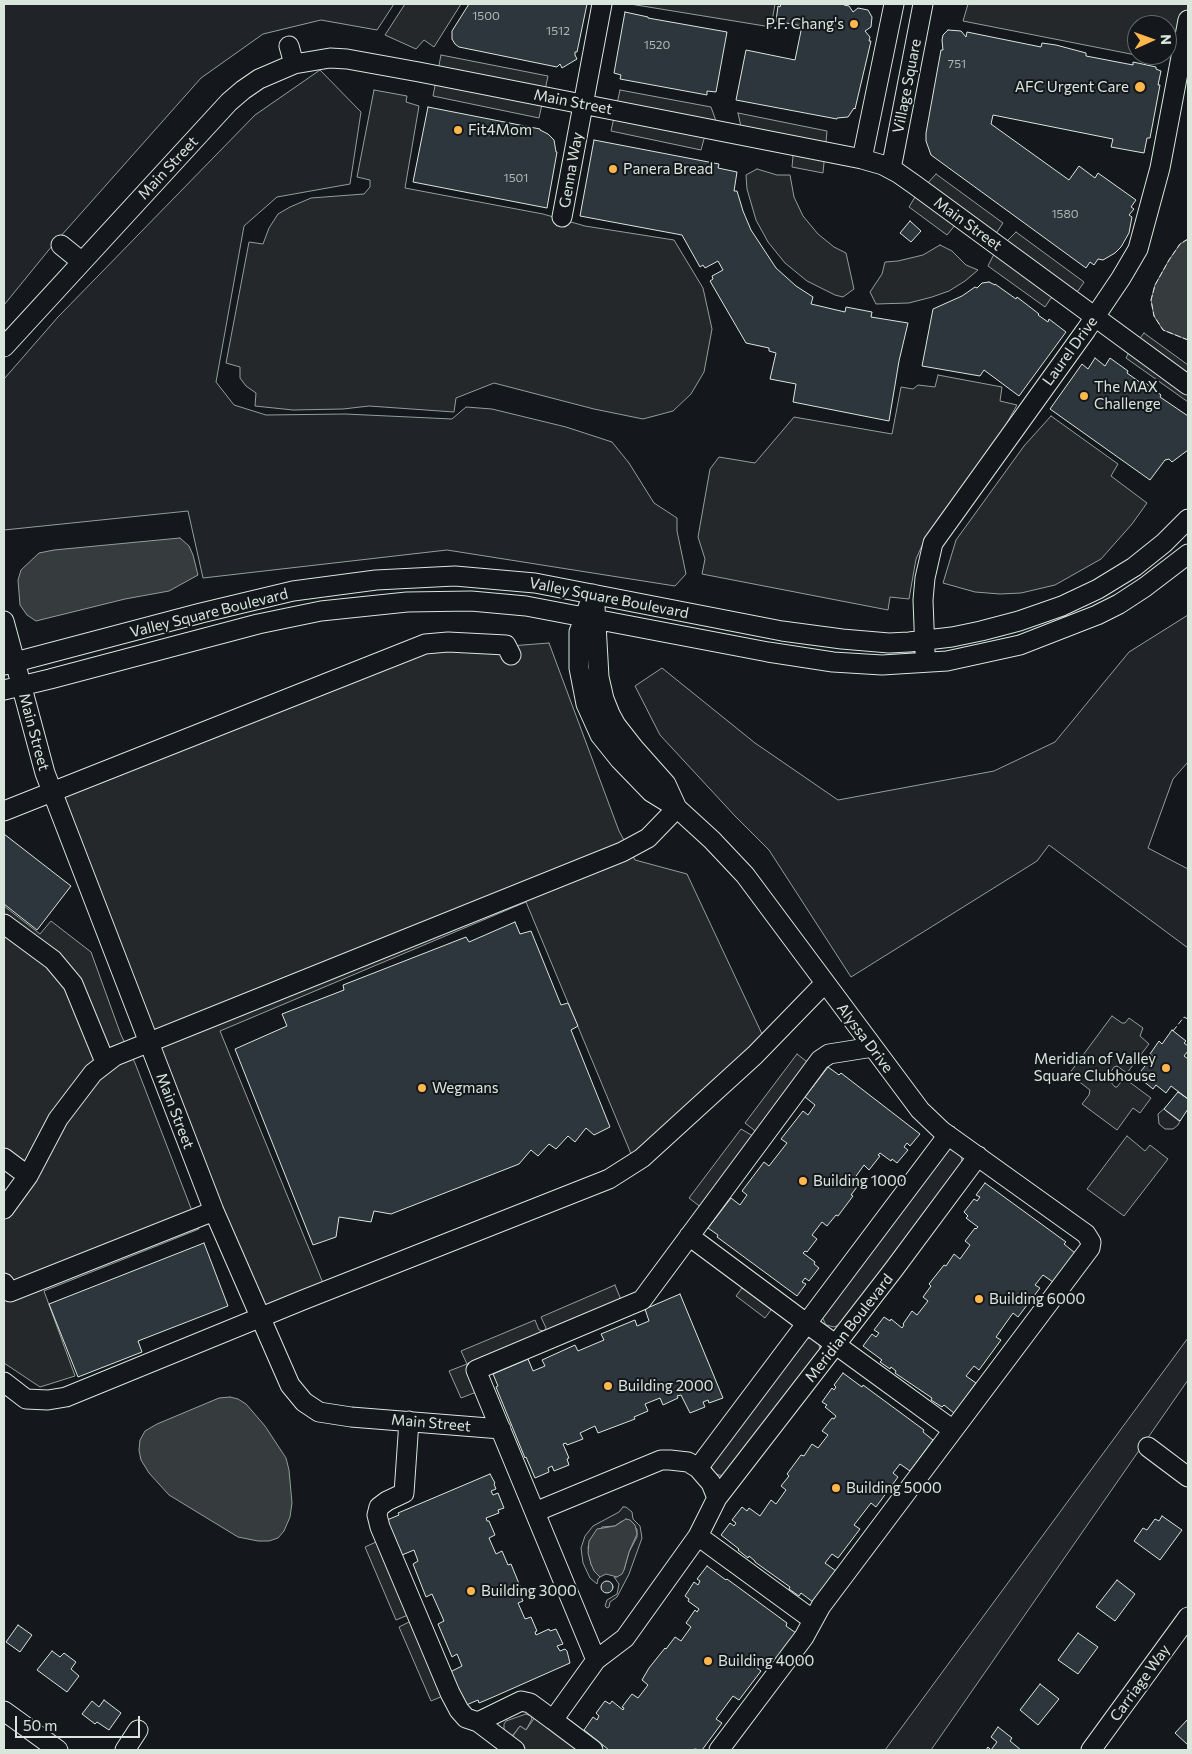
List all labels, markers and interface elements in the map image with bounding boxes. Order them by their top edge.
house number: 1500 [472,9,500,23]
place label: P.F. Chang's [766,15,844,33]
north arrow [1127,15,1177,65]
marker: P.F. Chang's [848,18,860,30]
house number: 1512 [546,24,570,38]
text: N [1158,34,1175,45]
street label: Village Square [889,37,925,135]
house number: 1520 [644,38,670,52]
house number: 751 [948,57,966,71]
place label: AFC Urgent Care [1015,78,1129,96]
marker: AFC Urgent Care [1133,80,1147,94]
street label: Main Street [532,86,614,118]
place label: Fit4Mom [468,121,532,139]
marker: Fit4Mom [452,124,464,136]
street label: Genna Way [555,131,587,209]
street label: Main Street [134,133,202,203]
place label: Panera Bread [623,160,713,178]
marker: Panera Bread [607,163,619,175]
house number: 1501 [504,171,528,185]
street label: Main Street [930,193,1006,255]
house number: 1580 [1051,207,1079,221]
street label: Laurel Drive [1039,313,1101,389]
place label: The MAX Challenge [1094,378,1161,413]
marker: The MAX Challenge [1078,390,1090,402]
street label: Valley Square Boulevard [528,574,690,622]
street label: Valley Square Boulevard [128,585,290,641]
street label: Main Street [15,691,53,773]
street label: Alyssa Drive [833,1000,897,1076]
place label: Meridian of Valley Square Clubhouse [1034,1050,1156,1085]
marker: Meridian of Valley Square Clubhouse [1160,1062,1172,1074]
street label: Main Street [152,1071,198,1151]
place label: Wegmans [432,1079,499,1097]
marker: Wegmans [416,1082,428,1094]
place label: Building 1000 [813,1172,907,1190]
marker: Building 1000 [797,1175,809,1187]
street label: Meridian Boulevard [801,1270,897,1386]
place label: Building 6000 [989,1290,1085,1308]
marker: Building 6000 [973,1293,985,1305]
place label: Building 2000 [618,1377,713,1395]
marker: Building 2000 [602,1380,614,1392]
street label: Main Street [390,1411,472,1435]
place label: Building 5000 [846,1479,942,1497]
marker: Building 5000 [830,1482,842,1494]
place label: Building 3000 [481,1582,577,1600]
marker: Building 3000 [465,1585,477,1597]
street label: Carriage Way [1106,1641,1174,1725]
place label: Building 4000 [718,1652,814,1670]
marker: Building 4000 [702,1655,714,1667]
scale bar [18,1706,142,1738]
text: 50 m [23,1716,57,1734]

